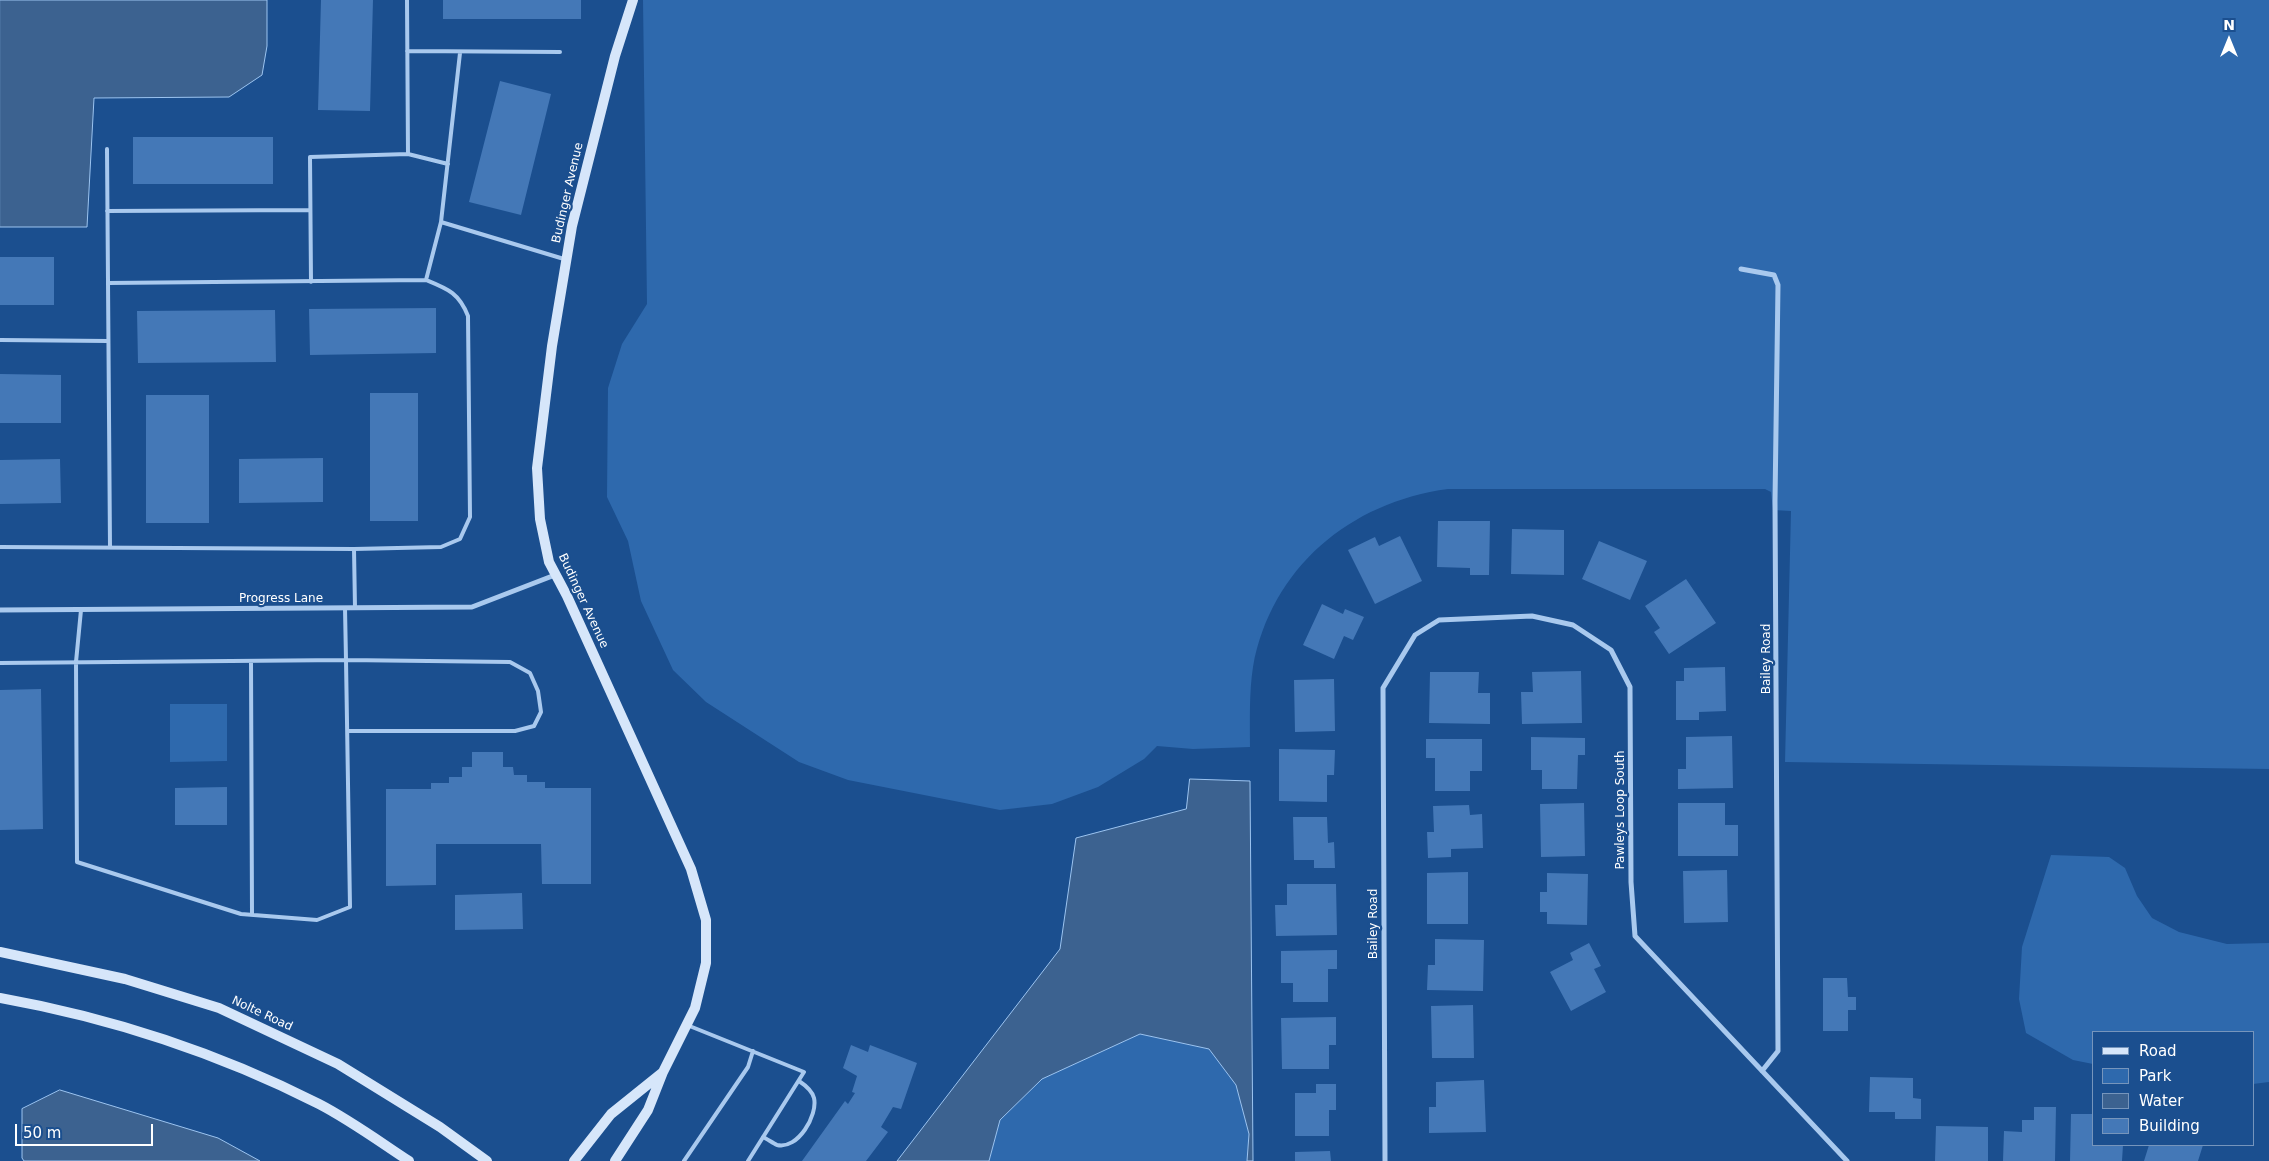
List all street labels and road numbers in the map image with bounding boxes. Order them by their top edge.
street label: Budinger Avenue [549,141,587,245]
street label: Budinger Avenue [555,551,611,651]
street label: Progress Lane [239,592,323,606]
street label: Bailey Road [1760,624,1774,694]
street label: Pawleys Loop South [1614,750,1628,870]
street label: Bailey Road [1367,889,1381,959]
street label: Nolte Road [229,994,295,1034]

